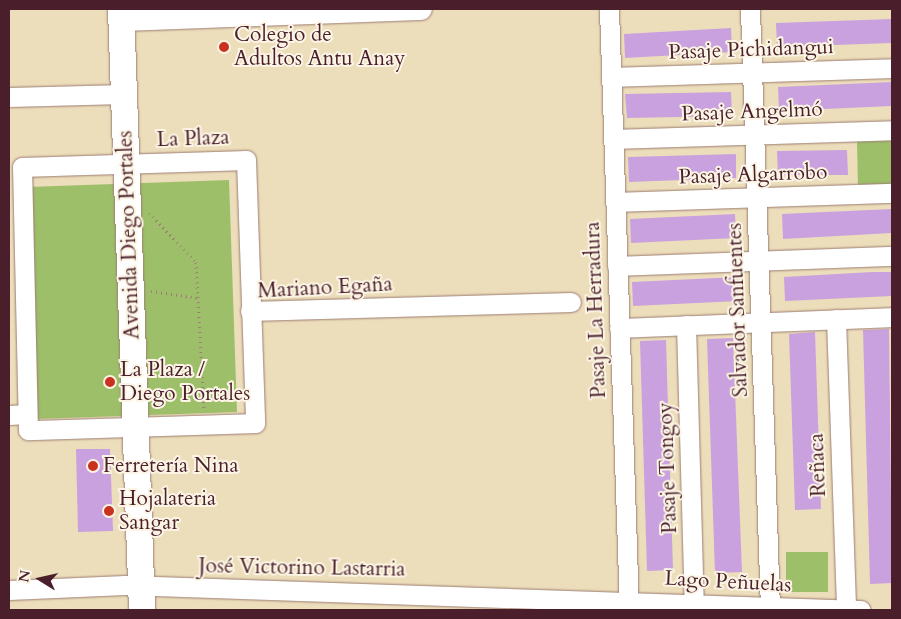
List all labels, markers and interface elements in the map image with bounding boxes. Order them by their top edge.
place label: Colegio de Adultos Antu Anay [234,22,405,72]
street label: Pasaje Pichidangui [668,35,834,65]
marker: Colegio de Adultos Antu Anay [218,41,230,53]
street label: Pasaje Angelmó [681,97,823,127]
street label: La Plaza [156,125,230,153]
street label: Avenida Diego Portales [113,130,145,340]
street label: Pasaje Algarrobo [678,160,828,190]
street label: Pasaje La Herradura [580,221,612,399]
street label: Salvador Sanfuentes [722,222,754,398]
street label: Mariano Egaña [257,272,393,304]
place label: La Plaza / Diego Portales [120,357,250,407]
marker: La Plaza / Diego Portales [104,376,116,388]
street label: Pasaje Tongoy [653,402,683,534]
street label: Reñaca [804,433,832,497]
place label: Ferretería Nina [103,453,239,479]
marker: Ferretería Nina [87,460,99,472]
place label: Hojalateria Sangar [119,486,216,536]
marker: Hojalateria Sangar [103,505,115,517]
north arrow [15,554,65,604]
street label: José Victorino Lastarria [198,554,406,582]
street label: Lago Peñuelas [664,566,792,598]
text: N [14,569,35,584]

